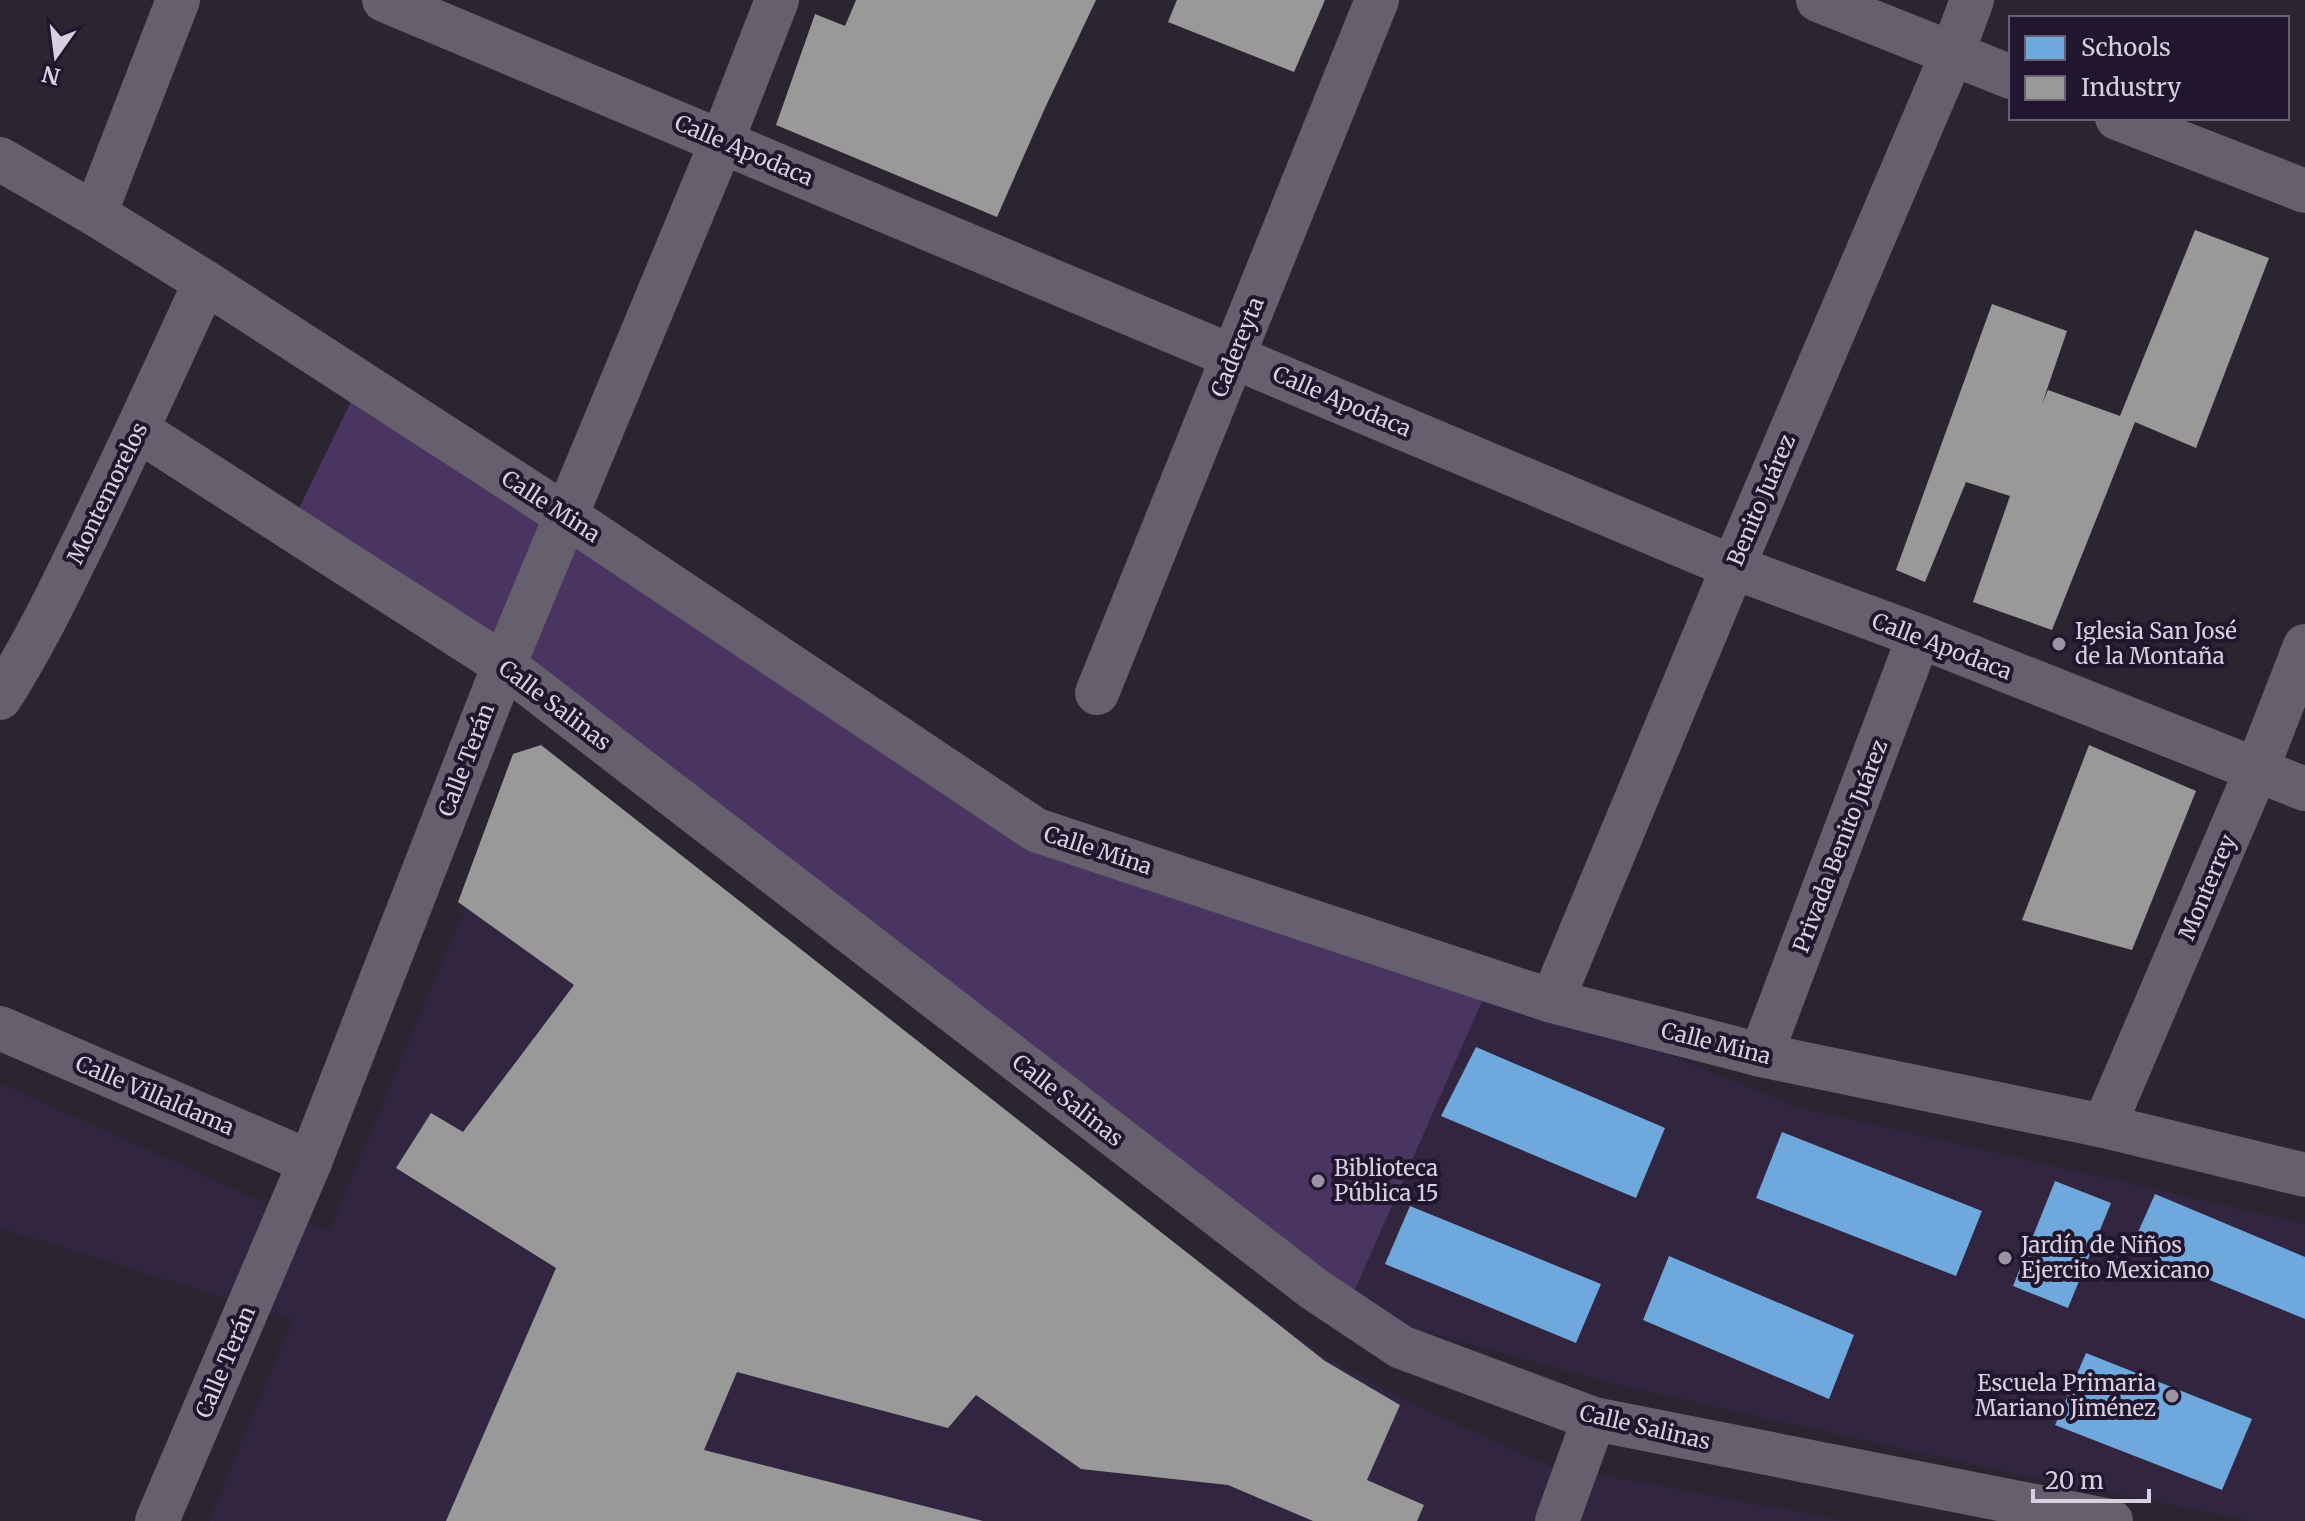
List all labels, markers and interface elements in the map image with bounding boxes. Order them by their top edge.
north arrow [16,16,96,96]
legend [2009,16,2289,120]
text: Schools [2081,32,2171,63]
text: N [39,60,63,91]
text: Industry [2081,72,2181,103]
street label: Calle Apodaca [671,108,818,192]
street label: Cadereyta [1204,293,1270,401]
street label: Calle Apodaca [1269,359,1416,443]
street label: Montemorelos [61,418,153,568]
street label: Benito Juárez [1721,430,1801,570]
street label: Calle Mina [496,464,606,548]
street label: Calle Apodaca [1868,606,2016,686]
place label: Iglesia San José de la Montaña [2075,617,2237,670]
marker: Iglesia San José de la Montaña [2050,635,2068,653]
street label: Calle Salinas [493,654,617,756]
street label: Calle Terán [432,699,501,821]
street label: Privada Benito Juárez [1786,736,1894,956]
street label: Calle Mina [1040,819,1156,881]
street label: Monterrey [2172,830,2242,944]
street label: Calle Mina [1658,1016,1774,1070]
street label: Calle Salinas [1007,1048,1129,1152]
street label: Calle Villaldama [71,1049,239,1141]
place label: Biblioteca Pública 15 [1334,1154,1439,1207]
marker: Biblioteca Pública 15 [1309,1172,1327,1190]
place label: Jardín de Niños Ejercito Mexicano [2020,1231,2210,1284]
marker: Jardín de Niños Ejercito Mexicano [1996,1249,2014,1267]
street label: Calle Terán [189,1301,261,1422]
place label: Escuela Primaria Mariano Jiménez [1975,1369,2156,1422]
marker: Escuela Primaria Mariano Jiménez [2163,1387,2181,1405]
street label: Calle Salinas [1577,1398,1713,1456]
scale bar [2033,1453,2149,1503]
text: 20 m [2045,1465,2104,1496]

